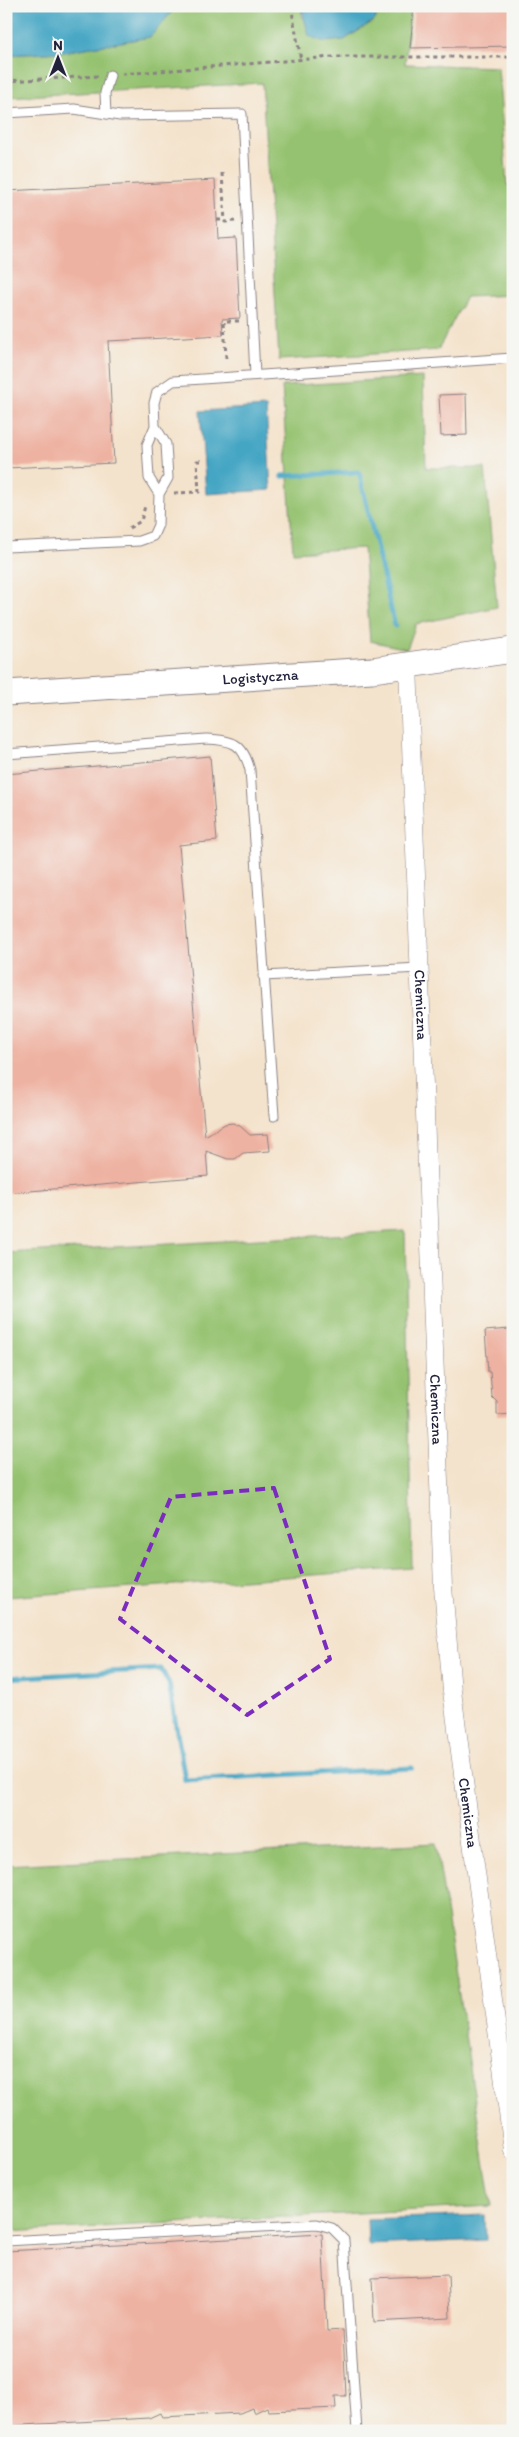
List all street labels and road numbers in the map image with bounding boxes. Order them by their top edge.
street label: Logistyczna [222,666,299,688]
street label: Chemiczna [411,969,431,1041]
street label: Chemiczna [426,1374,447,1445]
street label: Chemiczna [455,1777,482,1849]

